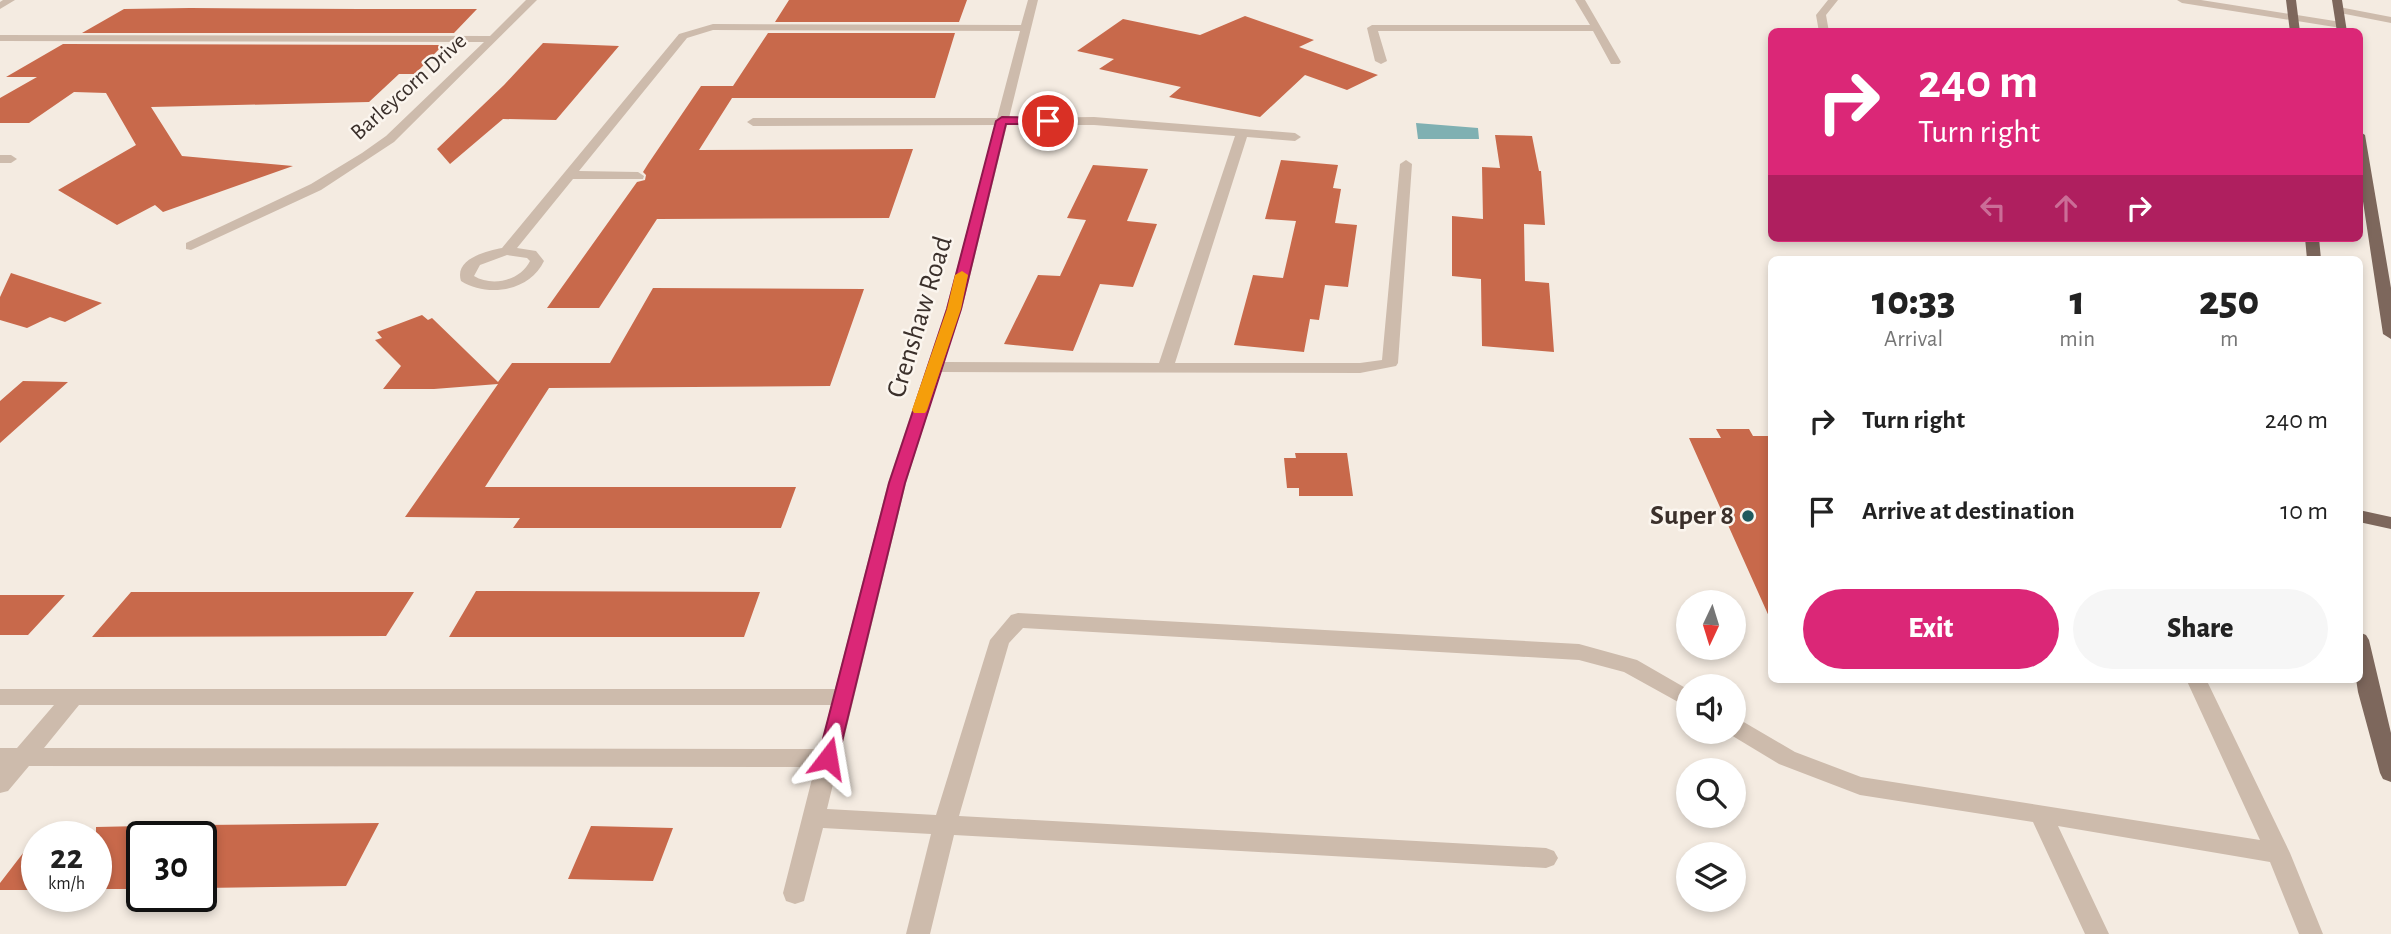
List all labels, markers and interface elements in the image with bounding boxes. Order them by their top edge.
street label: Barleycorn Drive [347,29,471,145]
icon: right [1803,56,1894,147]
text: 240 m [1918,58,2038,107]
pin [1018,91,1078,151]
icon: arrive [1029,102,1067,140]
text: Turn right [1918,116,2040,148]
icon: left [1974,189,2012,227]
icon: ahead [2047,189,2085,227]
icon: right [2120,189,2158,227]
street label: Crenshaw Road [882,233,958,401]
text: 10:33 [1872,280,1956,322]
text: 1 [2070,280,2085,322]
text: 250 [2199,280,2259,322]
text: Arrival [1884,328,1943,351]
text: min [2059,328,2095,351]
text: m [2220,328,2238,351]
icon: right [1803,402,1841,440]
text: Turn right [1862,407,1965,433]
text: 240 m [2265,407,2328,433]
icon: arrive [1803,493,1841,531]
text: Arrive at destination [1862,498,2075,524]
text: 10 m [2280,498,2328,524]
place label: Super 8 [1650,502,1734,530]
marker: Super 8 [1740,508,1756,524]
button: Exit [1803,589,2059,669]
button: Share [2073,589,2328,669]
north arrow [1676,590,1746,660]
map controls [1676,590,1746,912]
button: sound [1676,674,1746,744]
position arrow [791,721,865,795]
button: search [1676,758,1746,828]
speed limit sign: 30 [126,821,217,912]
text: 22 [50,840,83,875]
button: layers [1676,842,1746,912]
text: km/h [48,875,85,893]

